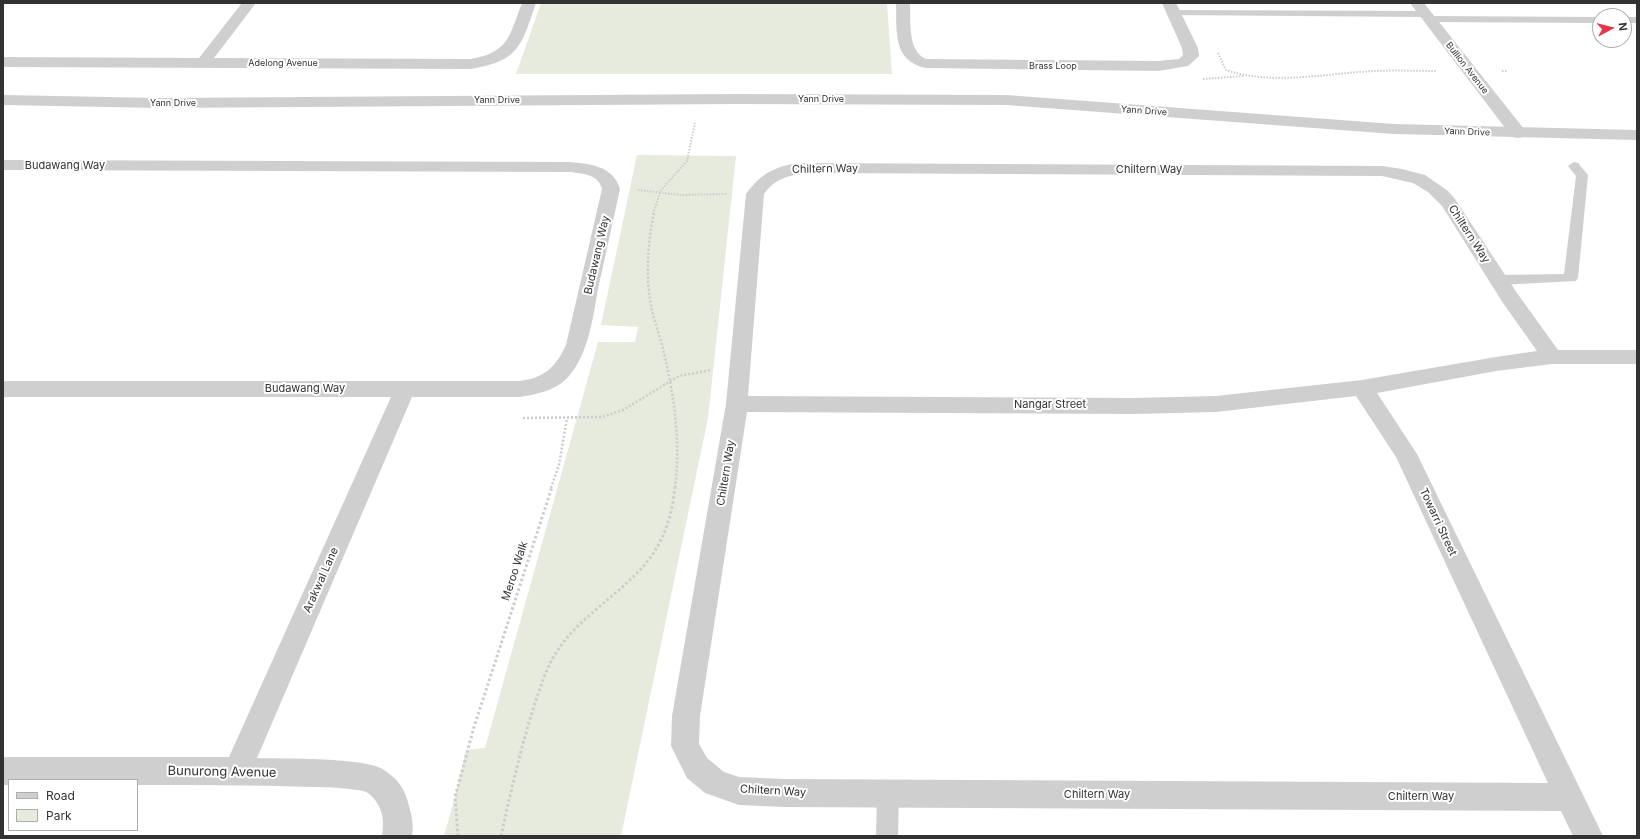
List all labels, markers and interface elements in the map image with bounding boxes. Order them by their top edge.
north arrow [1592,8,1632,48]
text: N [1615,22,1630,32]
street label: Bullion Avenue [1443,40,1491,96]
street label: Adelong Avenue [248,58,318,68]
street label: Brass Loop [1029,61,1077,71]
street label: Yann Drive [798,94,844,104]
street label: Yann Drive [474,95,520,105]
street label: Yann Drive [150,98,196,108]
street label: Yann Drive [1121,104,1167,118]
street label: Yann Drive [1444,126,1490,138]
street label: Budawang Way [25,159,105,173]
street label: Chiltern Way [792,162,858,176]
street label: Chiltern Way [1116,163,1182,177]
street label: Chiltern Way [1445,203,1493,265]
street label: Budawang Way [582,214,612,296]
street label: Budawang Way [265,382,345,396]
street label: Nangar Street [1014,398,1086,412]
street label: Chiltern Way [714,439,738,507]
street label: Towarri Street [1417,486,1459,558]
street label: Meroo Walk [499,540,531,602]
street label: Arakwal Lane [301,545,341,615]
street label: Bunurong Avenue [167,763,277,781]
legend [8,779,138,831]
street label: Chiltern Way [740,783,806,799]
text: Road [46,788,75,803]
street label: Chiltern Way [1064,788,1130,802]
street label: Chiltern Way [1388,790,1454,804]
text: Park [46,808,72,823]

